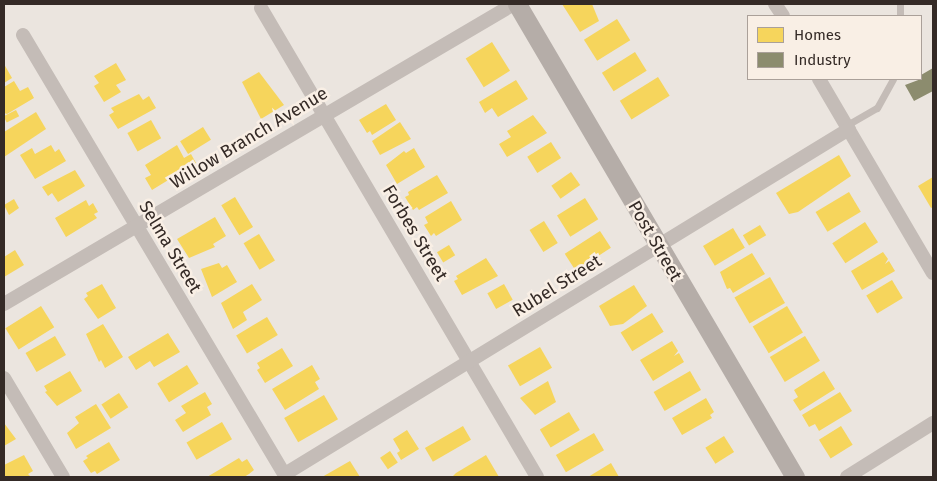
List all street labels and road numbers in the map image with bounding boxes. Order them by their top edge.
street label: Willow Branch Avenue [166,82,332,194]
street label: Forbes Street [378,181,452,285]
street label: Selma Street [134,197,206,297]
street label: Post Street [623,197,687,285]
street label: Rubel Street [509,250,605,322]

